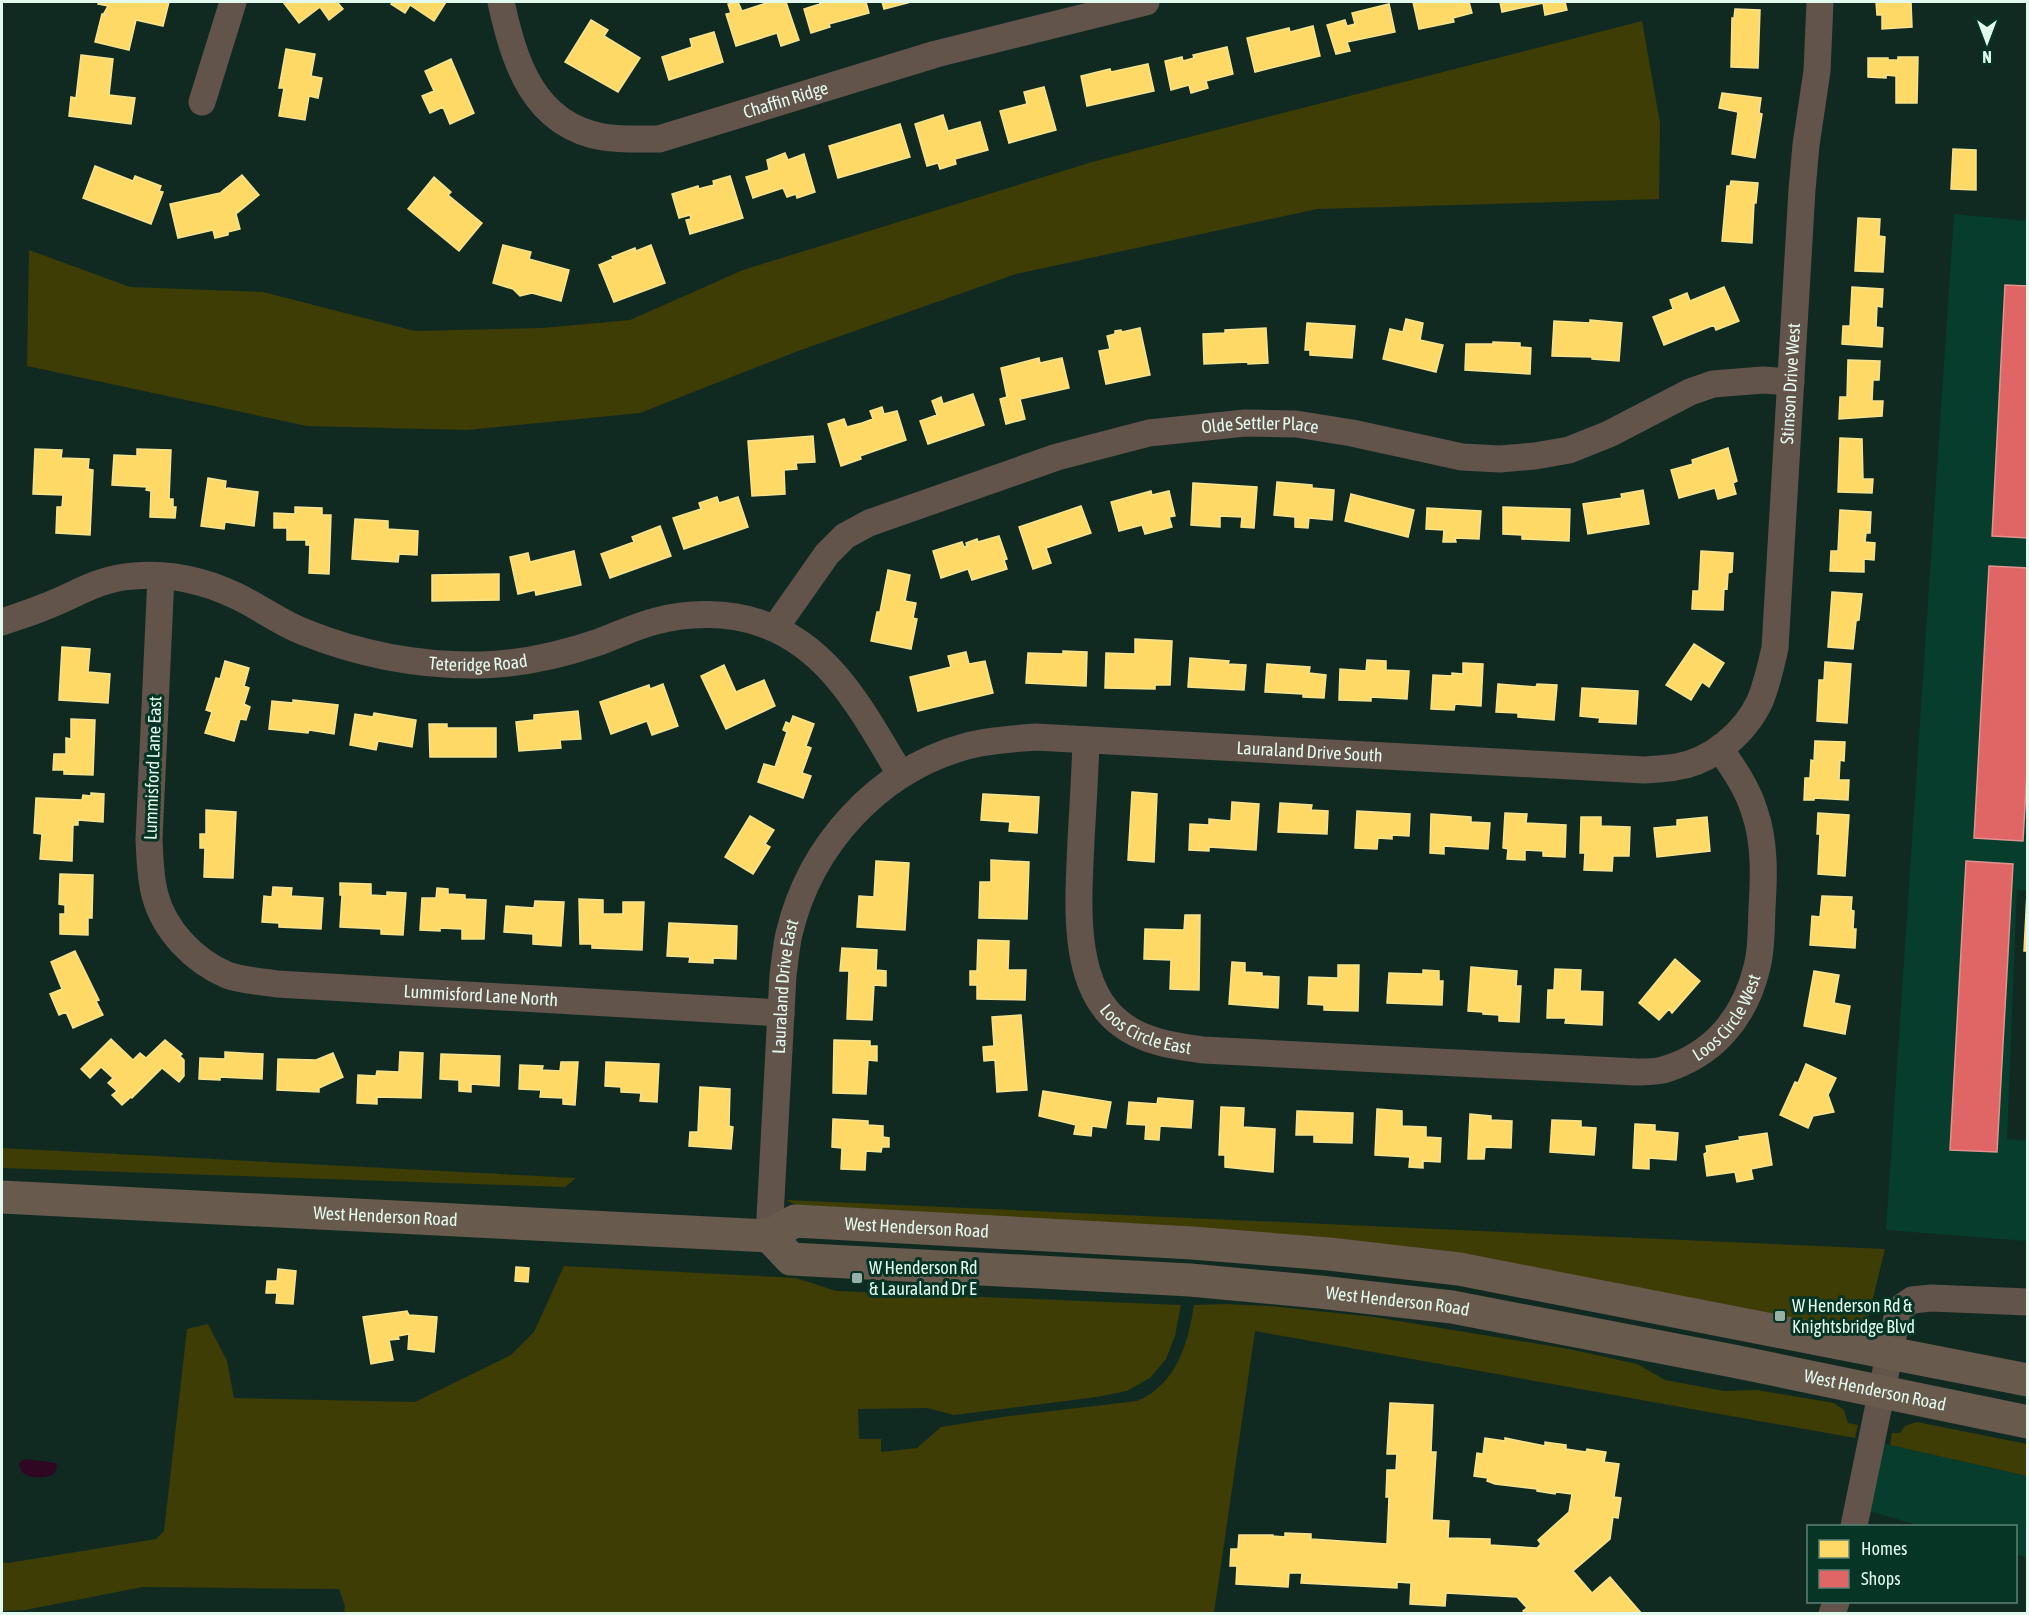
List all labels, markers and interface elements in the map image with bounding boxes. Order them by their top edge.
north arrow [1957,12,2017,72]
text: N [1982,48,1992,66]
street label: Chaffin Ridge [741,77,831,123]
street label: Stinson Drive West [1776,322,1804,445]
street label: Olde Settler Place [1200,412,1320,438]
street label: Teteridge Road [428,650,529,675]
street label: Lummisford Lane East [139,696,166,840]
street label: Lauraland Drive South [1236,737,1383,766]
street label: Lauraland Drive East [768,917,802,1054]
street label: Loos Circle West [1688,972,1765,1065]
street label: Lummisford Lane North [403,980,559,1010]
street label: Loos Circle East [1096,1000,1193,1058]
street label: West Henderson Road [313,1202,458,1230]
street label: West Henderson Road [844,1213,990,1242]
place label: W Henderson Rd & Lauraland Dr E [869,1257,977,1299]
marker: W Henderson Rd & Lauraland Dr E [850,1271,864,1285]
street label: West Henderson Road [1325,1282,1471,1320]
place label: W Henderson Rd & Knightsbridge Blvd [1792,1295,1915,1337]
marker: W Henderson Rd & Knightsbridge Blvd [1773,1309,1787,1323]
street label: West Henderson Road [1802,1365,1948,1415]
legend [1807,1525,2017,1603]
text: Homes [1861,1538,1907,1559]
text: Shops [1861,1568,1901,1589]

